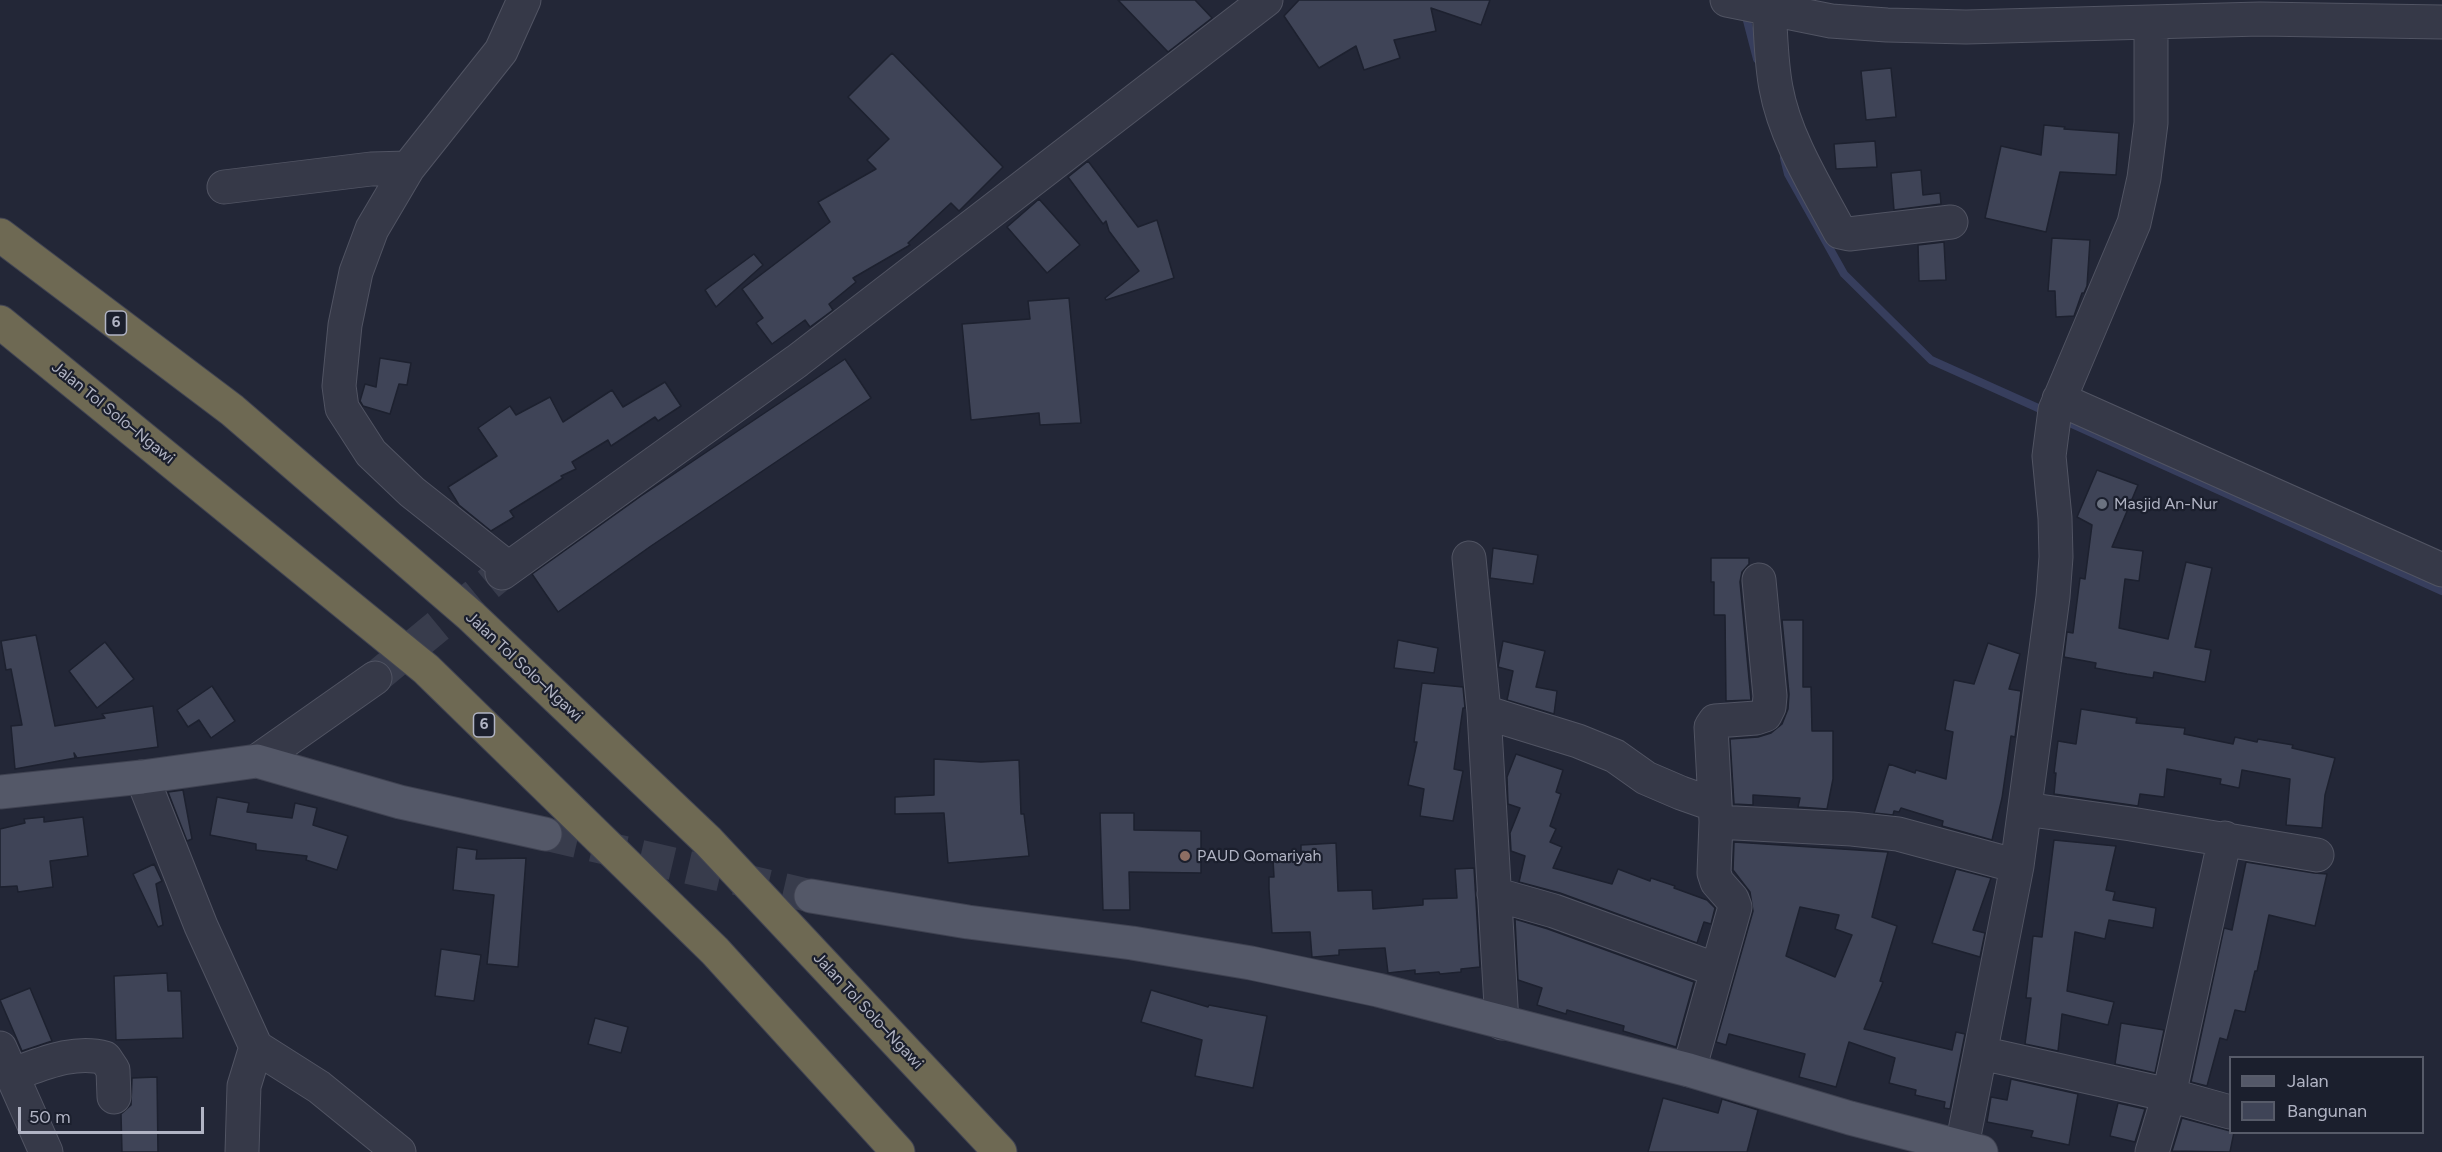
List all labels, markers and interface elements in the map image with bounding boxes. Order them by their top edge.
road number: 6 [106,311,126,335]
street label: Jalan Tol Solo–Ngawi [48,358,178,468]
place label: Masjid An-Nur [2114,494,2218,514]
marker: Masjid An-Nur [2095,497,2109,511]
street label: Jalan Tol Solo–Ngawi [462,608,586,726]
road number: 6 [474,713,494,737]
place label: PAUD Qomariyah [1197,846,1321,866]
marker: PAUD Qomariyah [1178,849,1192,863]
street label: Jalan Tol Solo–Ngawi [809,949,927,1073]
legend [2229,1056,2424,1134]
text: Jalan [2287,1070,2329,1092]
scale bar [21,1095,207,1133]
text: Bangunan [2287,1100,2367,1122]
text: 50 m [29,1106,71,1128]

